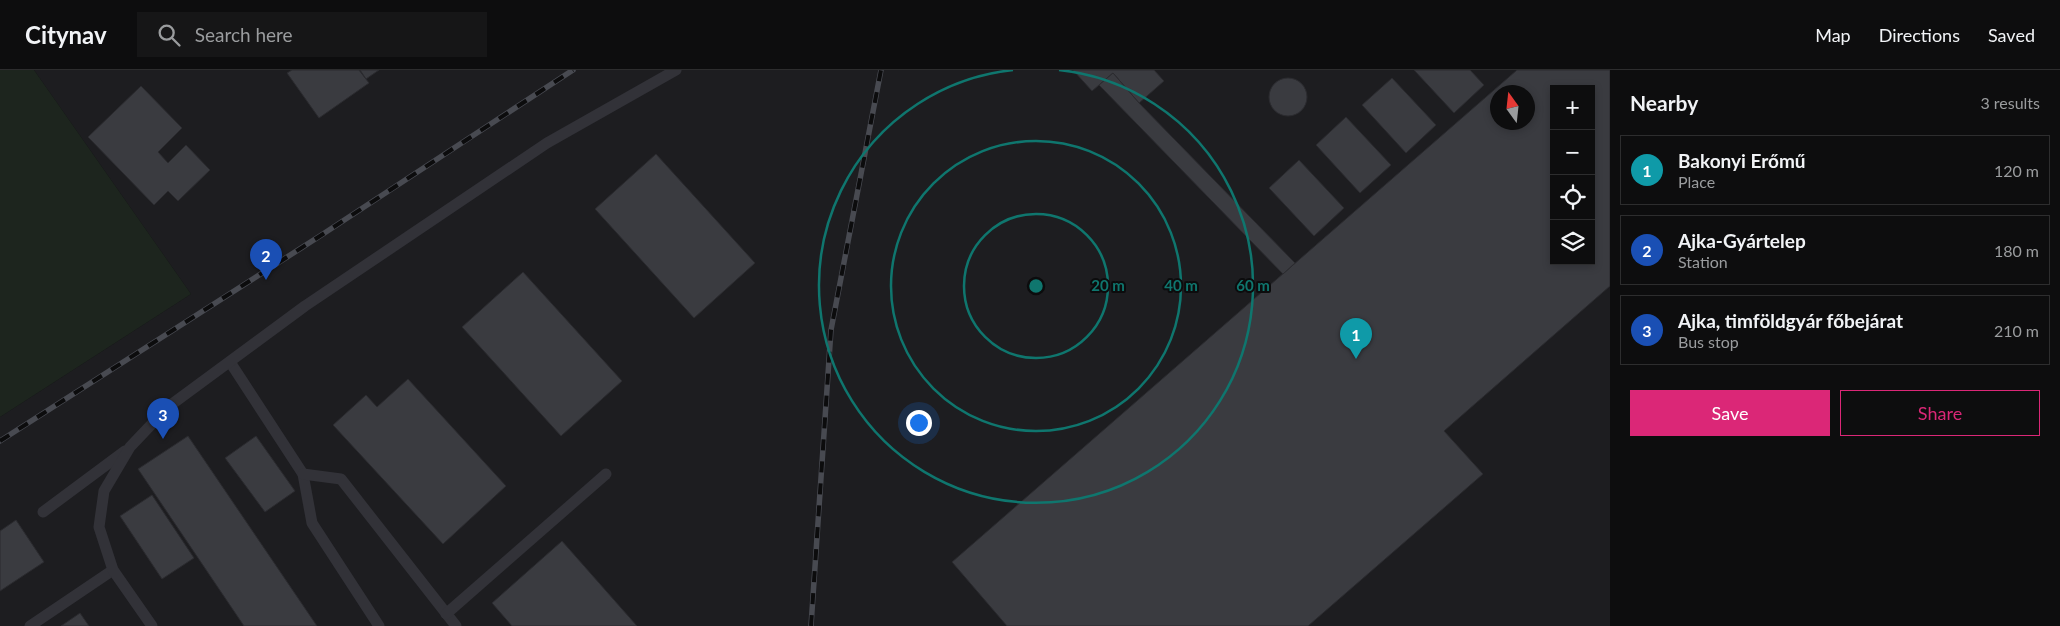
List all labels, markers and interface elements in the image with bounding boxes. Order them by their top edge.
search box [137,12,487,57]
text: Citynav [25,20,107,49]
icon: search [155,21,183,49]
text: Search here [195,23,293,46]
text: Map [1815,24,1851,46]
text: Directions [1879,24,1960,46]
text: Saved [1988,24,2035,46]
north arrow [1490,85,1535,130]
map controls [1550,85,1595,265]
button: + [1550,85,1595,130]
text: Nearby [1630,90,1698,115]
text: 3 results [1980,93,2040,112]
button: − [1550,130,1595,175]
text: Bakonyi Erőmű [1678,149,1806,172]
text: 1 [1642,161,1652,180]
text: 120 m [1994,161,2039,180]
text: Place [1678,172,1715,191]
button: locate [1550,175,1595,220]
button: layers [1550,220,1595,265]
text: Ajka-Gyártelep [1678,229,1806,252]
pin: 2 [250,239,282,280]
text: 2 [1642,241,1652,260]
text: 180 m [1994,241,2039,260]
text: Station [1678,252,1728,271]
text: 20 m [1091,276,1125,294]
text: 40 m [1164,276,1198,294]
text: 60 m [1236,276,1270,294]
centre of rings [1027,277,1045,295]
text: Ajka, timföldgyár főbejárat [1678,309,1903,332]
pin: 1 [1340,318,1372,359]
text: 3 [1642,321,1652,340]
text: 210 m [1994,321,2039,340]
text: Bus stop [1678,332,1739,351]
button: Save [1630,390,1830,436]
button: Share [1840,390,2040,436]
pin: 3 [147,398,179,439]
your location [906,410,932,436]

